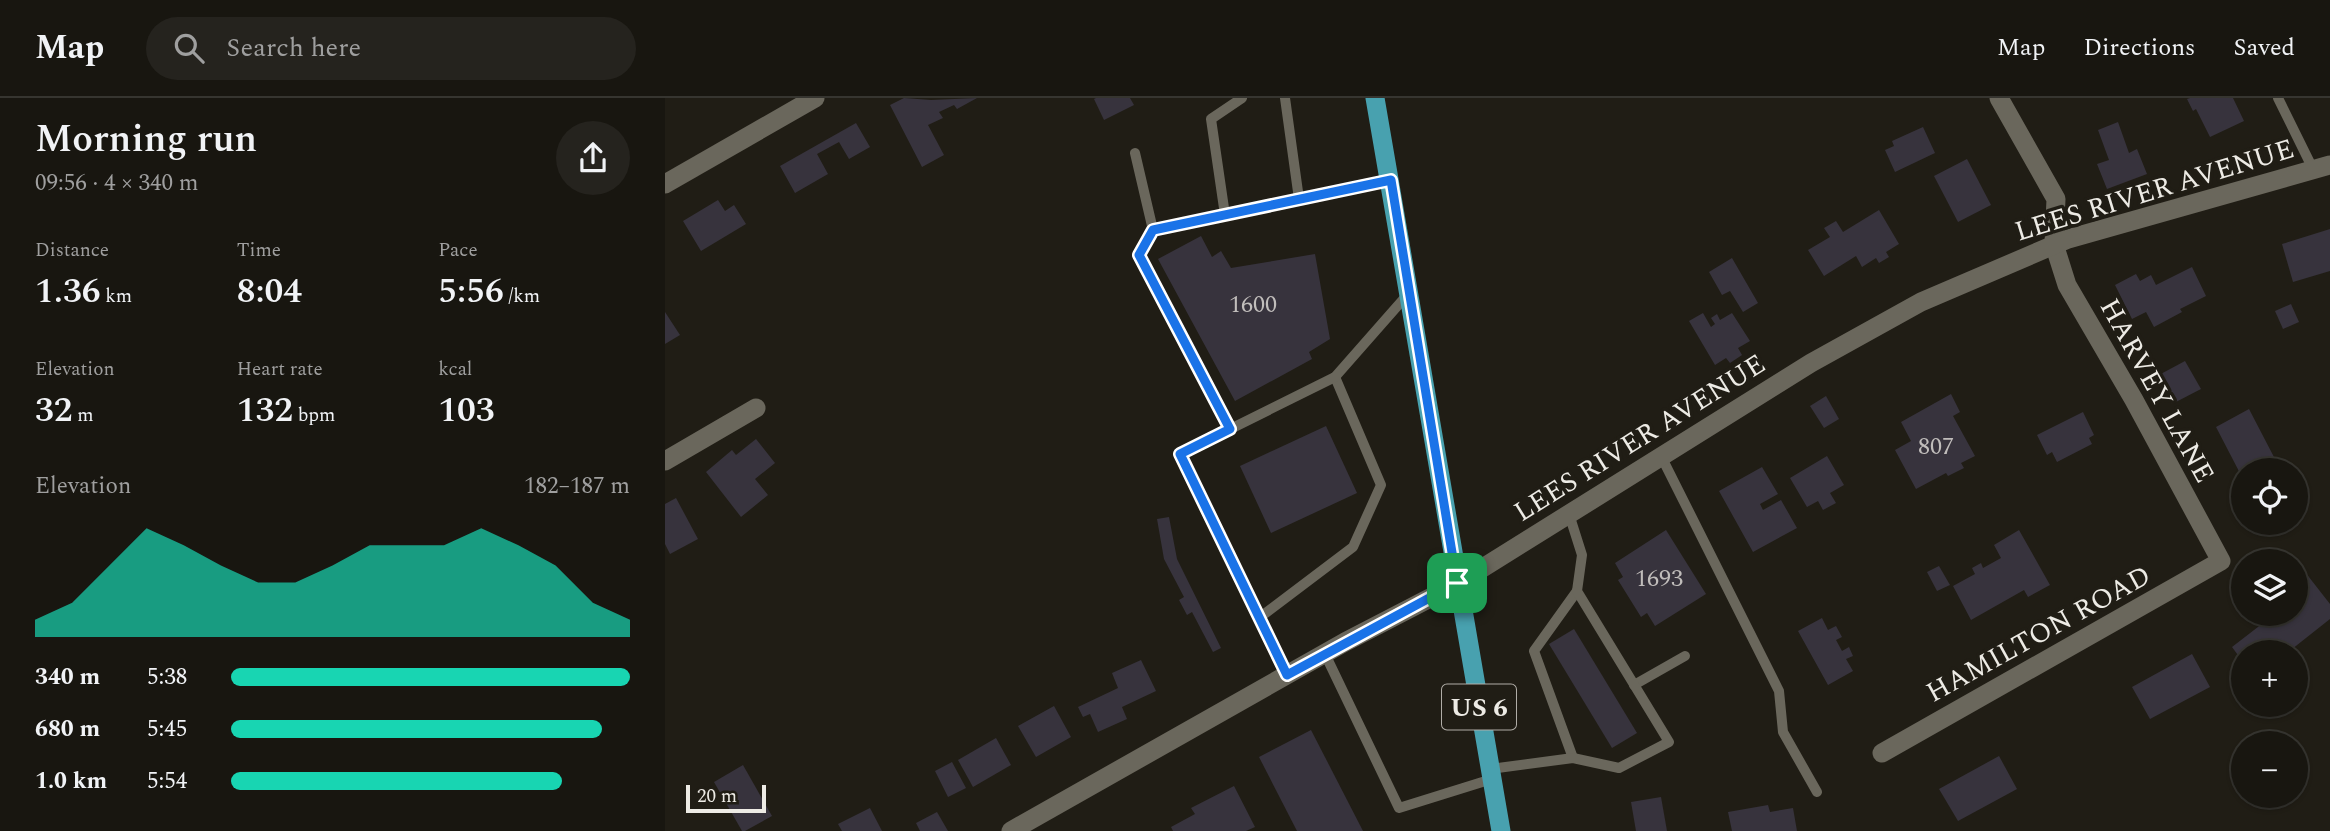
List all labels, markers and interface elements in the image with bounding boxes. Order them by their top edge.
search box [146,17,636,80]
text: Map [35,23,104,73]
text: Search here [226,28,361,68]
icon: search [170,29,208,67]
text: Map [1997,30,2045,66]
text: Directions [2083,30,2195,66]
text: Saved [2233,30,2295,66]
text: Morning run [35,111,257,169]
button: share [556,121,630,195]
street label: LEES RIVER AVENUE [2009,127,2299,253]
text: 09:56 · 4 × 340 m [35,166,199,201]
text: Distance [35,236,109,265]
text: Time [237,236,281,265]
text: Pace [438,236,478,265]
text: 1.36 [35,265,100,318]
text: 8:04 [237,265,302,318]
text: 5:56 [438,265,504,318]
text: km [100,282,132,311]
text: /km [504,282,540,311]
house number: 1600 [1229,287,1277,323]
street label: HARVEY LANE [2088,290,2225,491]
street label: LEES RIVER AVENUE [1505,343,1774,533]
text: Elevation [35,355,115,384]
text: Heart rate [237,355,323,384]
text: kcal [438,355,472,384]
text: 32 [35,384,73,437]
text: 132 [237,384,293,437]
text: 103 [438,384,495,437]
text: m [73,401,94,430]
text: bpm [293,401,335,430]
house number: 807 [1918,429,1954,465]
map controls [2231,458,2308,808]
button: locate [2231,458,2308,535]
text: Elevation [35,469,131,504]
text: 182–187 m [524,469,630,504]
button: layers [2231,549,2308,626]
pin [1427,553,1487,613]
street label: HAMILTON ROAD [1918,555,2159,714]
house number: 1693 [1635,561,1683,597]
icon: arrive [1438,564,1476,602]
button: + [2231,640,2308,717]
text: 340 m [35,660,100,695]
text: 5:38 [147,660,187,695]
road number: US 6 [1442,684,1516,730]
text: 680 m [35,712,100,747]
text: 5:45 [147,712,187,747]
button: − [2231,731,2308,808]
text: 1.0 km [35,764,107,799]
text: 5:54 [147,764,187,799]
scale bar [686,782,767,814]
text: 20 m [697,782,737,811]

